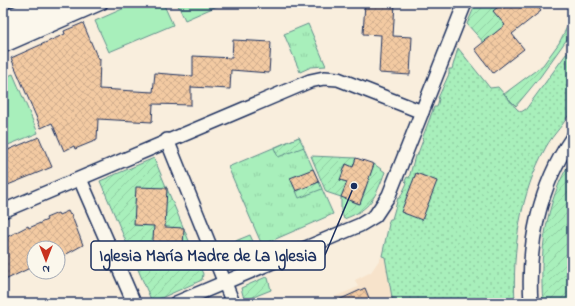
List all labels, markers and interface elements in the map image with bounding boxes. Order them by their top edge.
north arrow [26,240,66,280]
callout: Iglesia María Madre de La Iglesia [91,241,325,270]
text: Iglesia María Madre de La Iglesia [99,244,317,271]
text: N [42,261,50,277]

